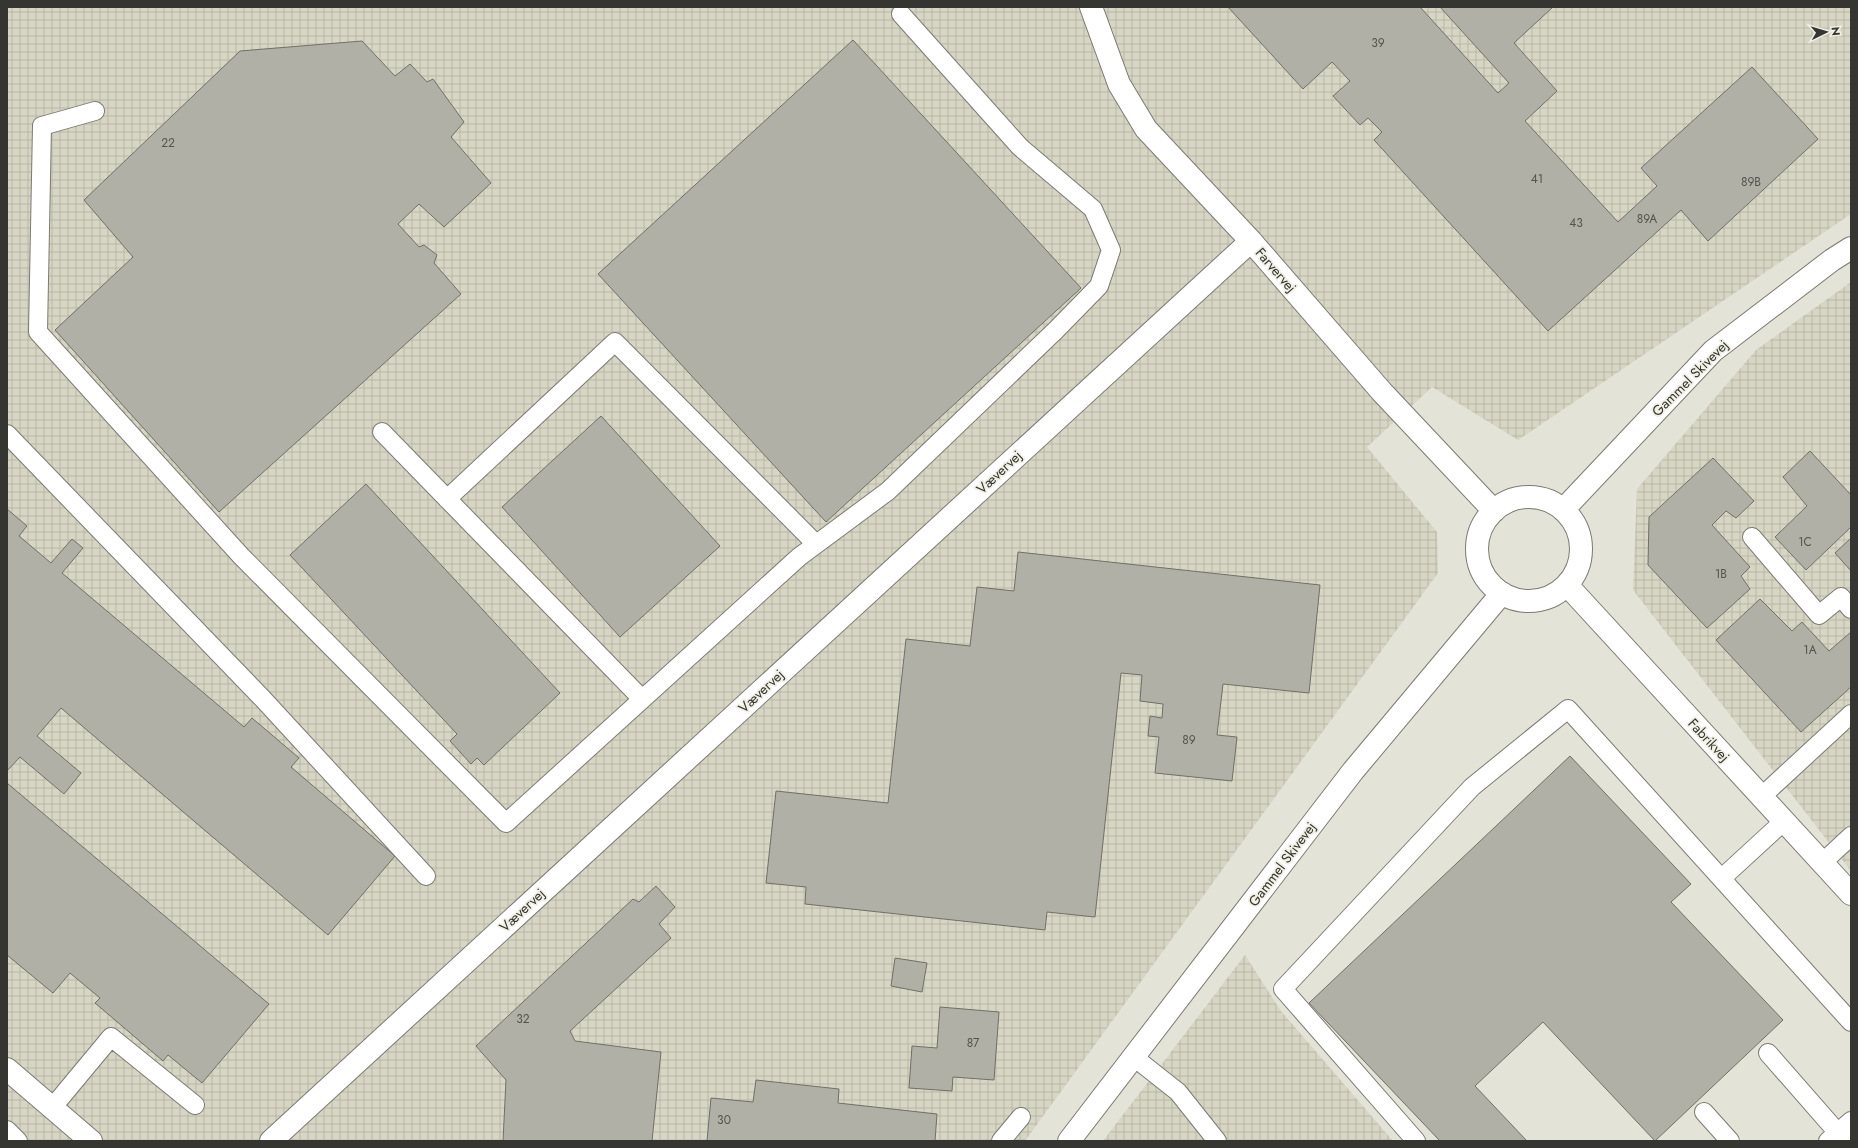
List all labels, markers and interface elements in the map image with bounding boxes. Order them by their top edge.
north arrow [1806,12,1846,52]
text: N [1828,26,1844,36]
house number: 39 [1371,34,1385,52]
house number: 22 [161,134,175,152]
house number: 41 [1531,170,1543,188]
house number: 89B [1741,173,1761,191]
house number: 89A [1637,210,1657,228]
house number: 43 [1569,214,1583,232]
street label: Farvervej [1251,243,1301,297]
street label: Gammel Skivevej [1647,335,1733,421]
street label: Vævervej [972,446,1026,498]
house number: 1C [1798,533,1812,551]
house number: 1B [1715,565,1727,583]
house number: 1A [1803,641,1817,659]
street label: Vævervej [734,665,788,717]
street label: Fabrikvej [1684,714,1734,766]
house number: 89 [1182,731,1196,749]
street label: Gammel Skivevej [1244,818,1320,910]
street label: Vævervej [495,884,549,936]
house number: 32 [516,1010,530,1028]
house number: 87 [967,1034,980,1052]
house number: 30 [717,1111,731,1129]

